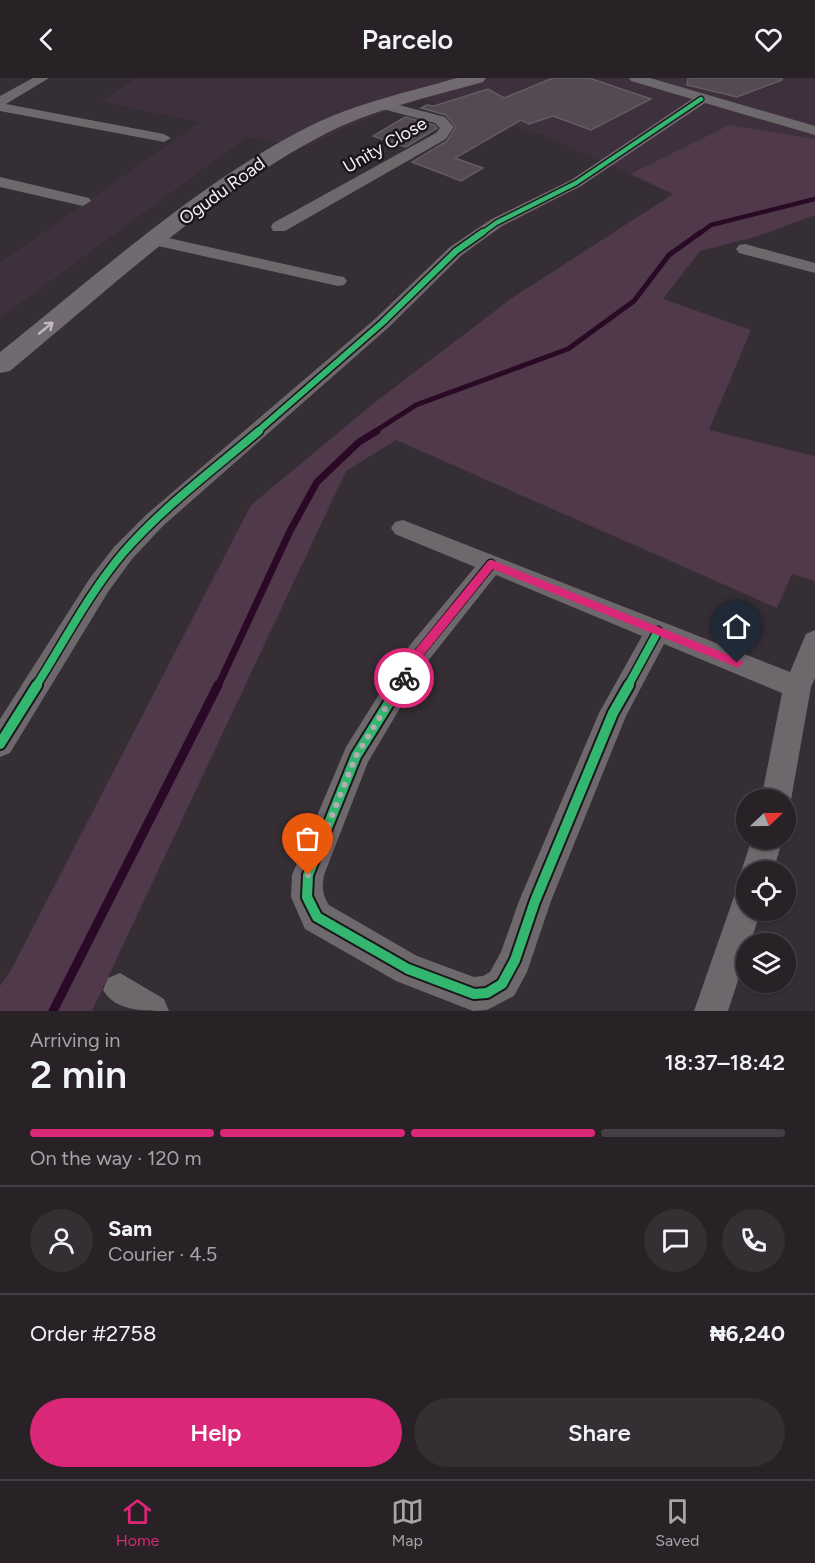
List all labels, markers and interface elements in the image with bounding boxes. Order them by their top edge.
icon: back [30,23,63,56]
text: Parcelo [362,23,453,56]
icon: heart [752,23,785,56]
street label: Unity Close [339,112,431,178]
street label: Ogudu Road [175,152,269,230]
one-way arrow [37,322,53,335]
pin [711,601,762,663]
icon: home [720,610,753,643]
courier [374,648,434,708]
icon: bike [388,662,421,695]
north arrow [736,789,796,849]
map controls [736,789,796,993]
pin [282,813,333,875]
icon: bag [291,822,324,855]
button: locate [736,861,796,921]
button: layers [736,933,796,993]
text: Arriving in [30,1028,120,1052]
text: 18:37–18:42 [665,1049,785,1076]
text: 2 min [30,1051,127,1098]
text: On the way · 120 m [30,1146,201,1170]
button: person [30,1209,93,1272]
button: chat [644,1209,707,1272]
button: phone [722,1209,785,1272]
text: Sam [108,1215,152,1242]
text: Courier · 4.5 [108,1242,217,1266]
text: Order #2758 [30,1320,156,1347]
text: ₦6,240 [710,1320,785,1347]
button: Help [30,1398,402,1467]
button: Share [414,1398,785,1467]
tab: Home [116,1495,159,1550]
tab: Map [391,1495,424,1550]
tab: Saved [655,1495,699,1550]

